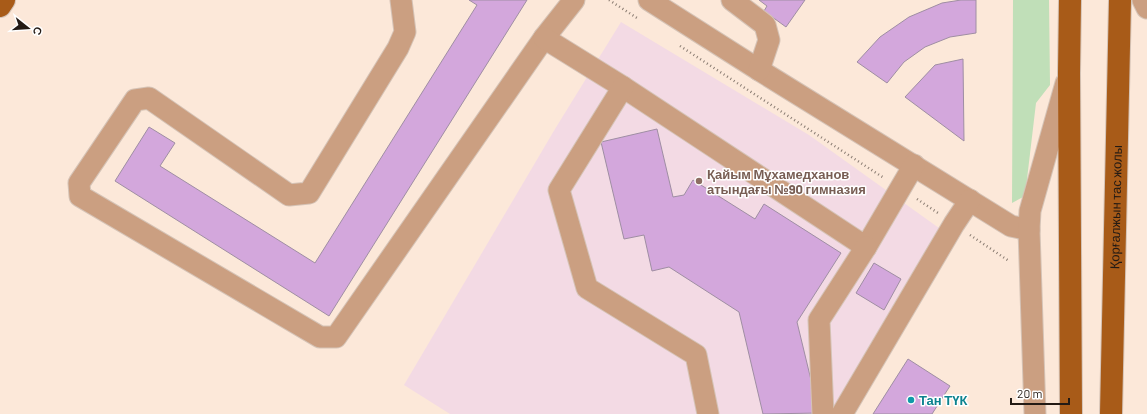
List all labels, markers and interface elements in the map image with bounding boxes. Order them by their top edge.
north arrow [8,8,48,48]
text: С [31,25,45,37]
street label: Қорғалжын тас жолы [1106,145,1125,269]
place label: Қайым Мұхамедханов атындағы №90 гимназия [707,166,866,197]
marker: Қайым Мұхамедханов атындағы №90 гимназия [694,176,704,186]
scale bar [1011,380,1069,406]
text: 20 m [1017,386,1043,400]
place label: Тан ТҮК [919,392,967,408]
marker: Тан ТҮК [906,395,916,405]

